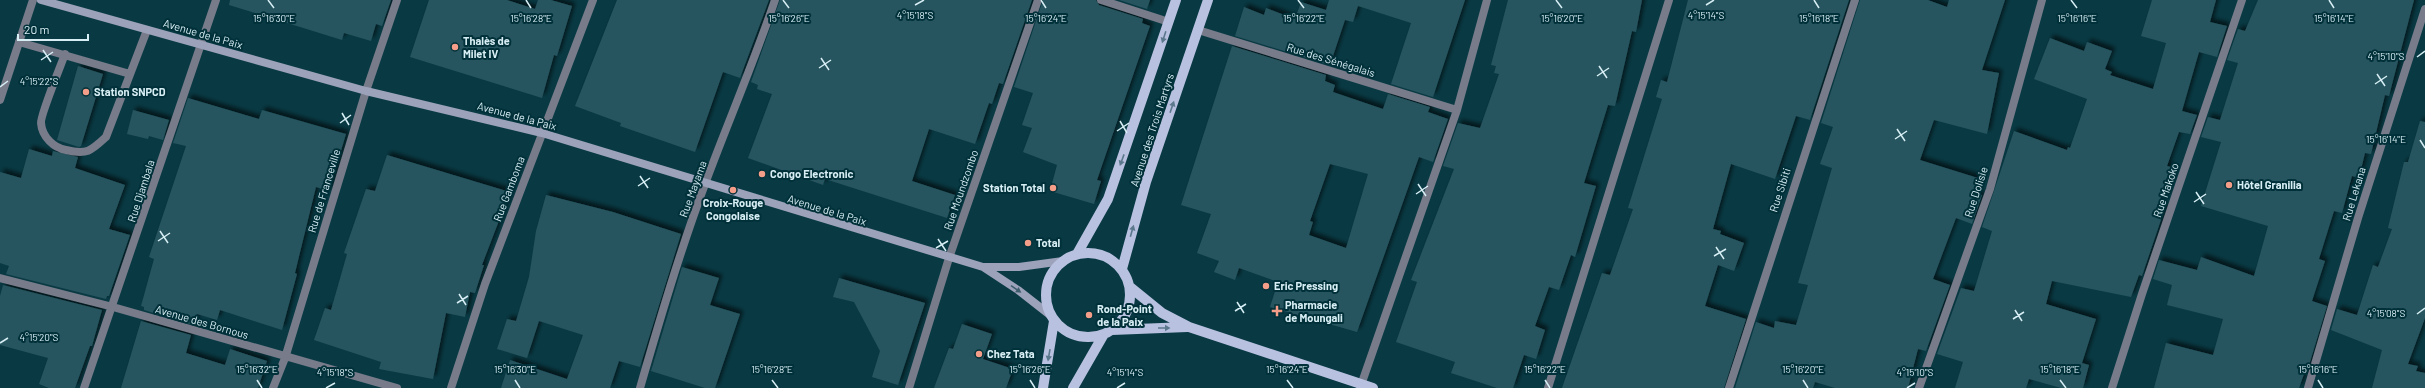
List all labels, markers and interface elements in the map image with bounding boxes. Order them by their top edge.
text: 4°15'18"S [897,9,933,21]
text: 4°15'14"S [1688,9,1724,21]
text: 15°16'30"E [253,12,295,24]
text: 15°16'28"E [510,12,552,24]
text: 15°16'26"E [768,12,810,24]
text: 15°16'24"E [1025,12,1067,24]
text: 15°16'22"E [1283,12,1325,24]
text: 15°16'20"E [1541,12,1583,24]
text: 15°16'18"E [1799,12,1839,24]
text: 15°16'16"E [2057,12,2097,24]
text: 15°16'14"E [2314,12,2354,24]
scale bar [18,16,88,42]
street label: Avenue de la Paix [162,16,244,51]
text: 20 m [24,22,50,36]
one-way arrow [1161,31,1167,43]
place label: Thalès de Milet IV [463,34,510,60]
street label: Rue des Sénégalais [1285,40,1377,79]
marker: Thalès de Milet IV [450,42,460,52]
text: 4°15'10"S [2368,50,2405,62]
street label: Avenue des Trois Martyrs [1127,72,1176,188]
text: 4°15'22"S [20,75,58,87]
place label: Station SNPCD [94,85,166,98]
marker: Station SNPCD [81,87,91,97]
street label: Avenue de la Paix [476,99,558,132]
one-way arrow [1169,101,1175,113]
text: 15°16'14"E [2366,133,2406,145]
street label: Rue de Franceville [305,147,342,234]
street label: Rue Moundzombo [941,148,980,232]
street label: Rue Gamboma [490,154,527,223]
one-way arrow [1119,154,1125,166]
street label: Rue Djambala [124,158,157,224]
street label: Rue Mayama [676,159,709,219]
street label: Rue Makoko [2150,161,2181,219]
street label: Rue Dolisie [1961,165,1990,219]
street label: Rue Lekana [2339,165,2368,222]
street label: Rue Sibiti [1766,166,1793,214]
place label: Congo Electronic [770,167,853,180]
marker: Congo Electronic [757,169,767,179]
place label: Hôtel Granilia [2237,178,2302,191]
marker: Hôtel Granilia [2224,180,2234,190]
place label: Station Total [983,181,1045,194]
marker: Station Total [1048,183,1058,193]
marker: Croix-Rouge Congolaise [728,185,738,195]
street label: Avenue de la Paix [786,191,868,228]
place label: Croix-Rouge Congolaise [703,196,763,222]
one-way arrow [1129,225,1135,237]
place label: Total [1036,236,1060,249]
marker: Total [1023,238,1033,248]
place label: Eric Pressing [1274,279,1338,292]
marker: Eric Pressing [1261,281,1271,291]
one-way arrow [1010,285,1021,292]
place label: Pharmacie de Moungali [1285,298,1343,324]
street label: Avenue des Bornous [154,302,250,341]
place label: Rond-Point de la Paix [1097,302,1152,328]
marker: Pharmacie de Moungali [1272,306,1282,316]
text: 4°15'08"S [2367,307,2405,319]
marker: Rond-Point de la Paix [1084,310,1094,320]
one-way arrow [1158,325,1171,331]
text: 4°15'20"S [20,331,59,343]
place label: Chez Tata [987,347,1035,360]
marker: Chez Tata [974,349,984,359]
one-way arrow [1046,349,1052,361]
text: 15°16'32"E [236,363,278,375]
text: 15°16'30"E [494,363,536,375]
text: 15°16'28"E [751,363,793,375]
text: 15°16'26"E [1009,363,1051,375]
text: 15°16'24"E [1266,363,1308,375]
text: 15°16'22"E [1524,363,1566,375]
text: 15°16'20"E [1782,363,1824,375]
text: 15°16'18"E [2040,363,2080,375]
text: 15°16'16"E [2298,363,2338,375]
text: 4°15'18"S [317,366,353,378]
text: 4°15'14"S [1107,366,1143,378]
text: 4°15'10"S [1897,366,1934,378]

